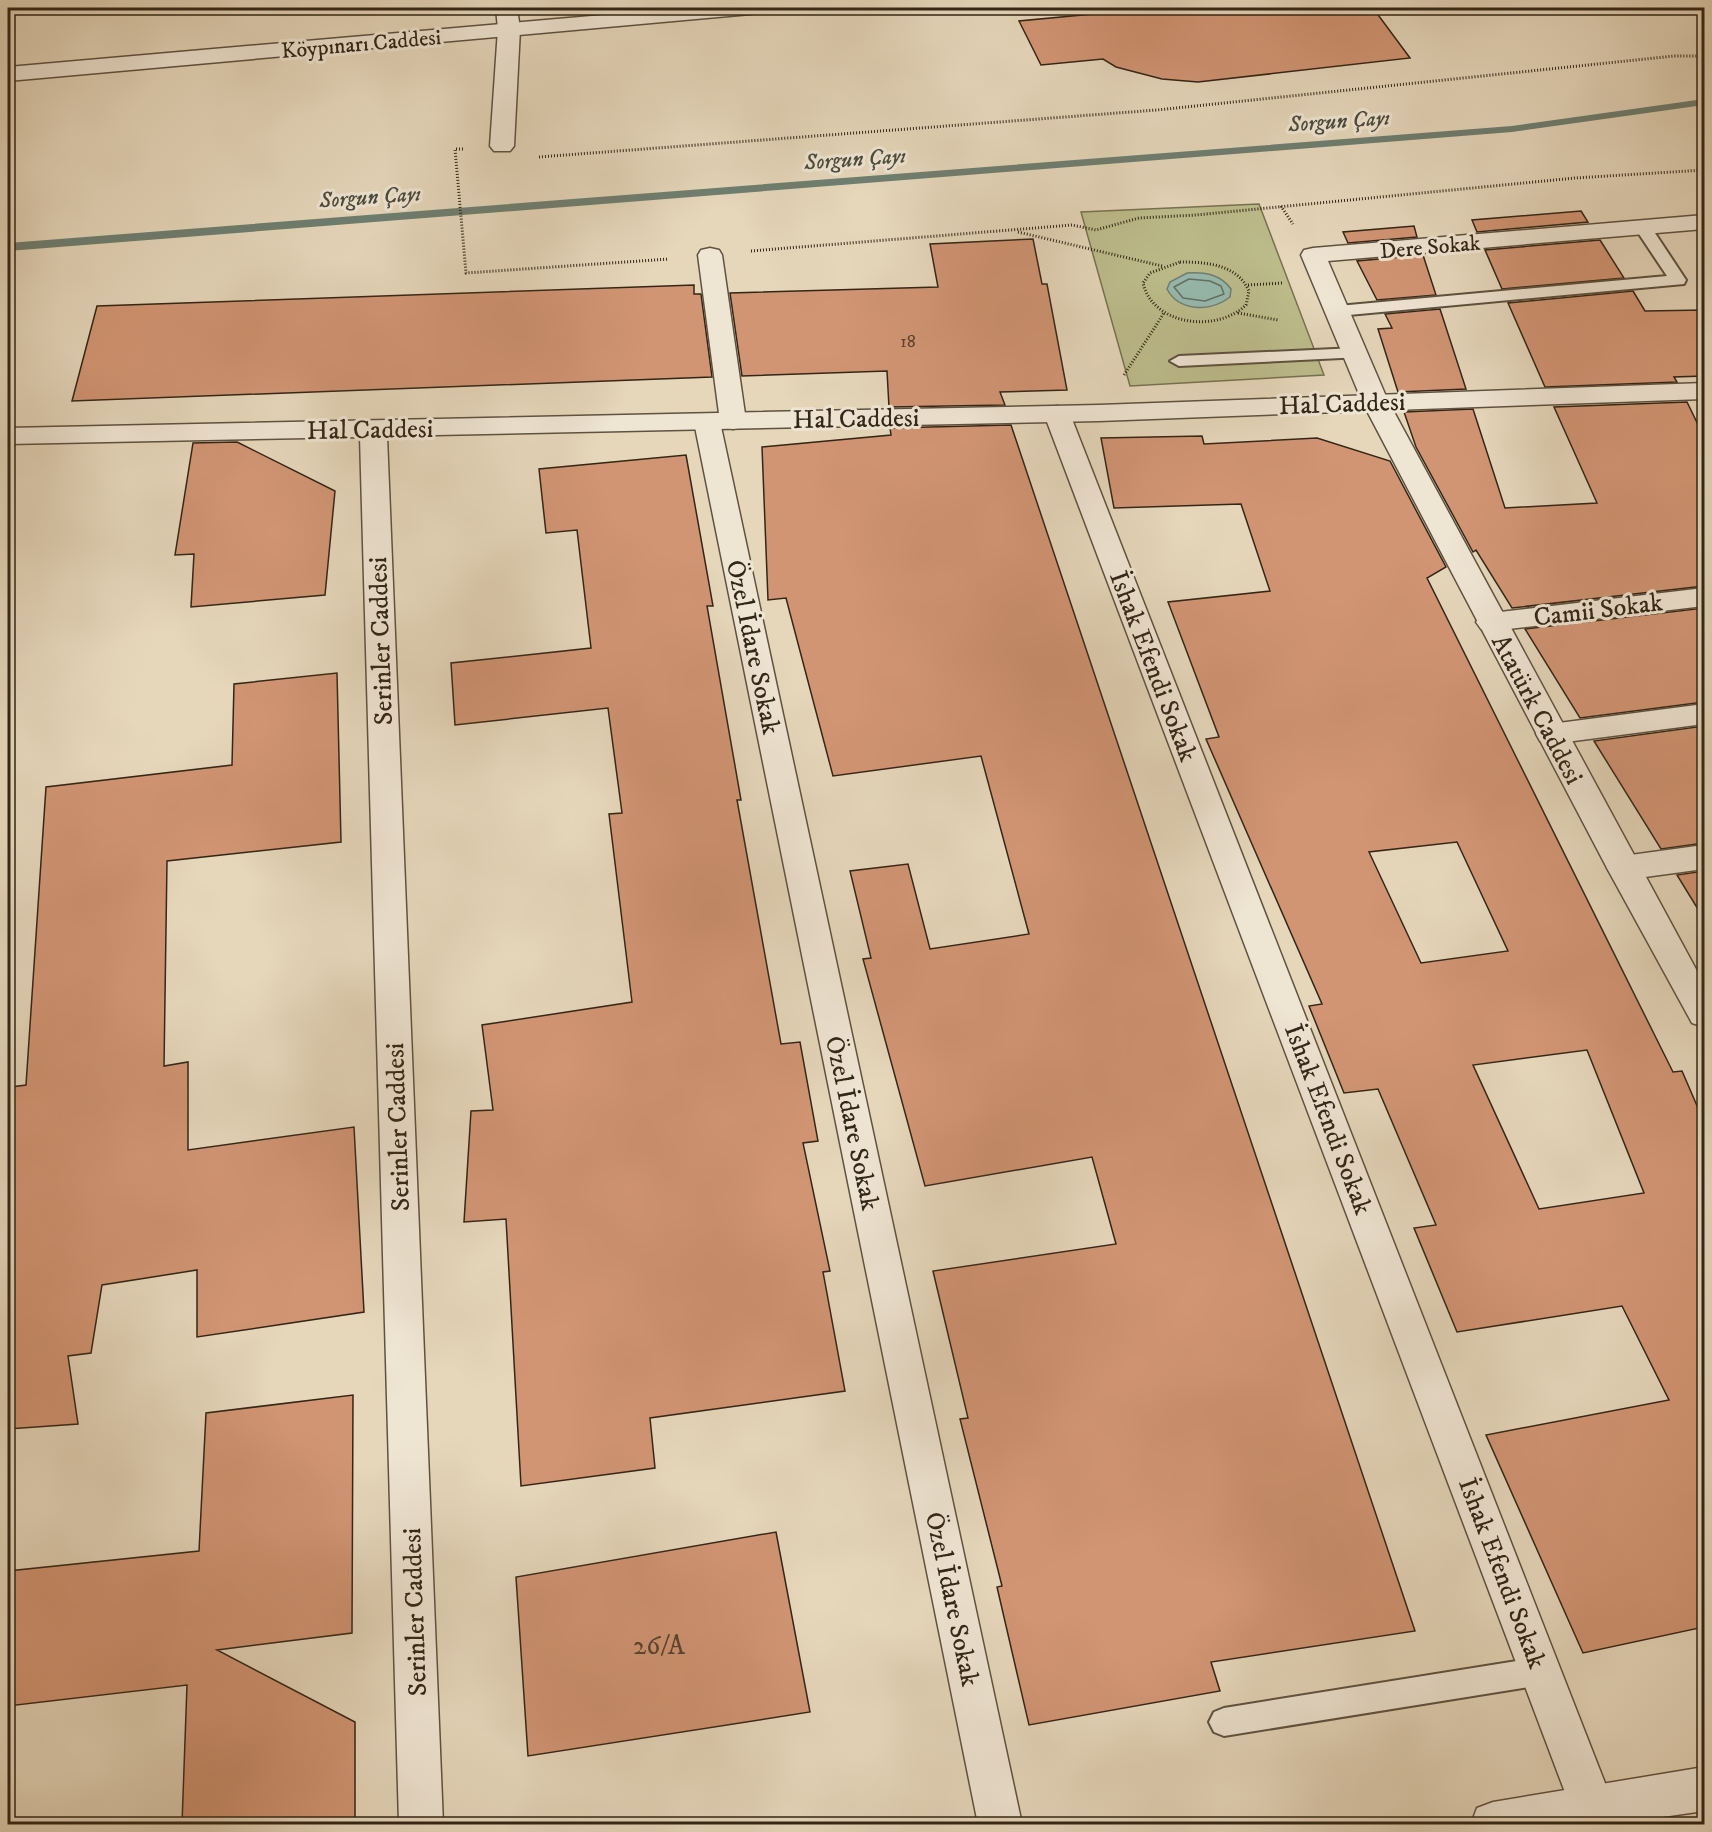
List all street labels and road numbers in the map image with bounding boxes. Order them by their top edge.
street label: Köypınarı Caddesi [280,24,442,65]
street label: Dere Sokak [1379,230,1482,265]
street label: Hal Caddesi [1278,386,1406,423]
street label: Hal Caddesi [792,402,920,437]
street label: Hal Caddesi [306,413,434,448]
street label: Serinler Caddesi [362,556,401,726]
street label: Özel İdare Sokak [718,557,788,738]
street label: İshak Efendi Sokak [1101,566,1205,767]
street label: Camii Sokak [1532,586,1665,635]
street label: Atatürk Caddesi [1483,629,1590,790]
street label: İshak Efendi Sokak [1276,1019,1380,1220]
street label: Özel İdare Sokak [817,1033,887,1214]
street label: Serinler Caddesi [379,1042,418,1212]
street label: İshak Efendi Sokak [1450,1473,1554,1674]
street label: Özel İdare Sokak [917,1509,987,1690]
street label: Serinler Caddesi [396,1527,435,1697]

